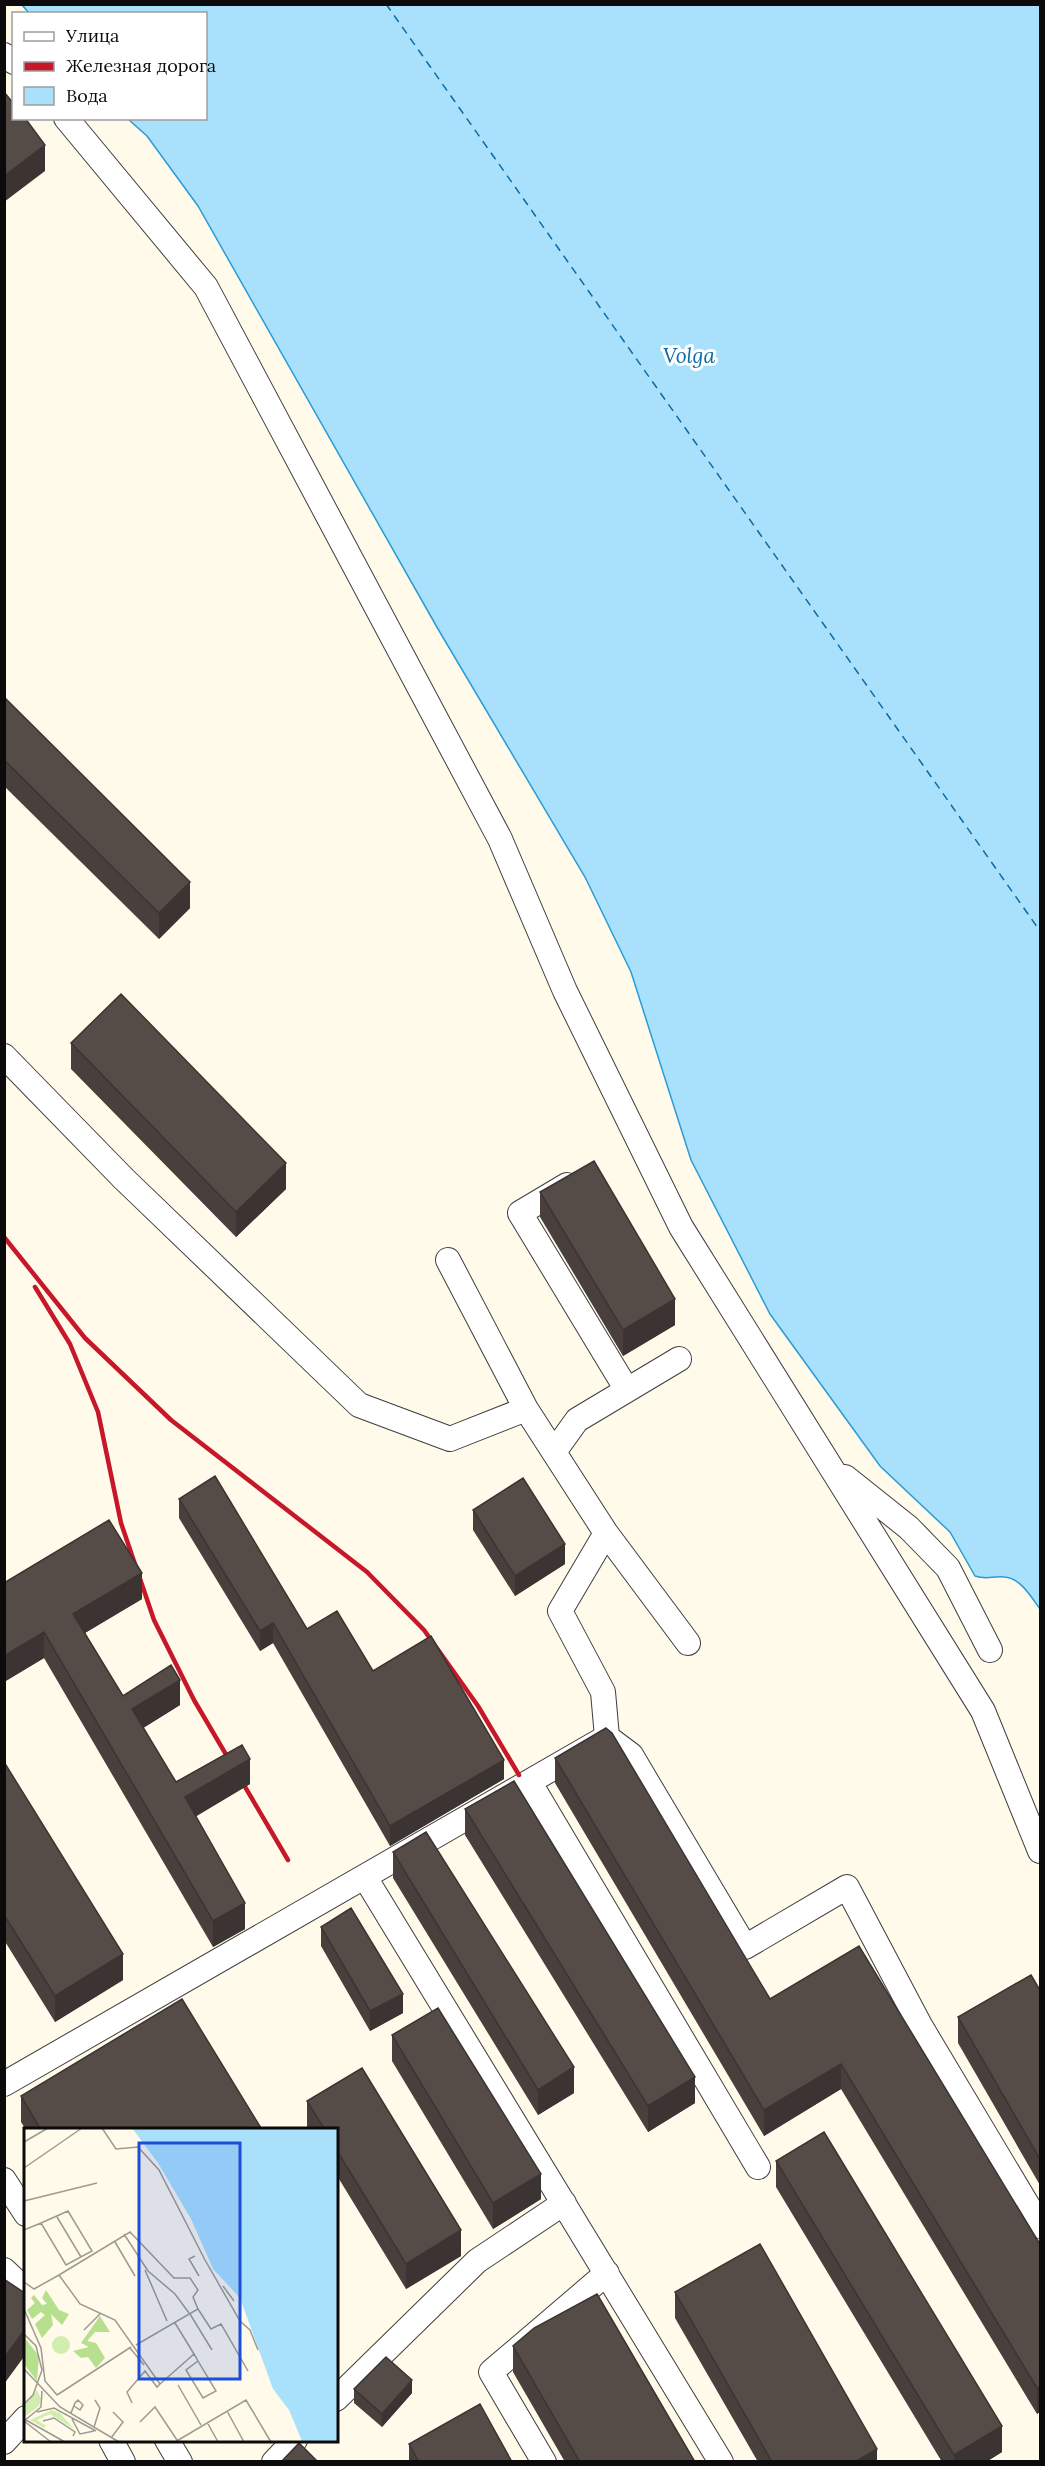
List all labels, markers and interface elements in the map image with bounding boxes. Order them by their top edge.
legend [12,12,207,120]
text: Улица [65,24,119,47]
text: Железная дорога [66,54,216,77]
text: Вода [66,84,108,107]
water label: Volga [663,342,715,369]
inset map [24,2128,338,2442]

